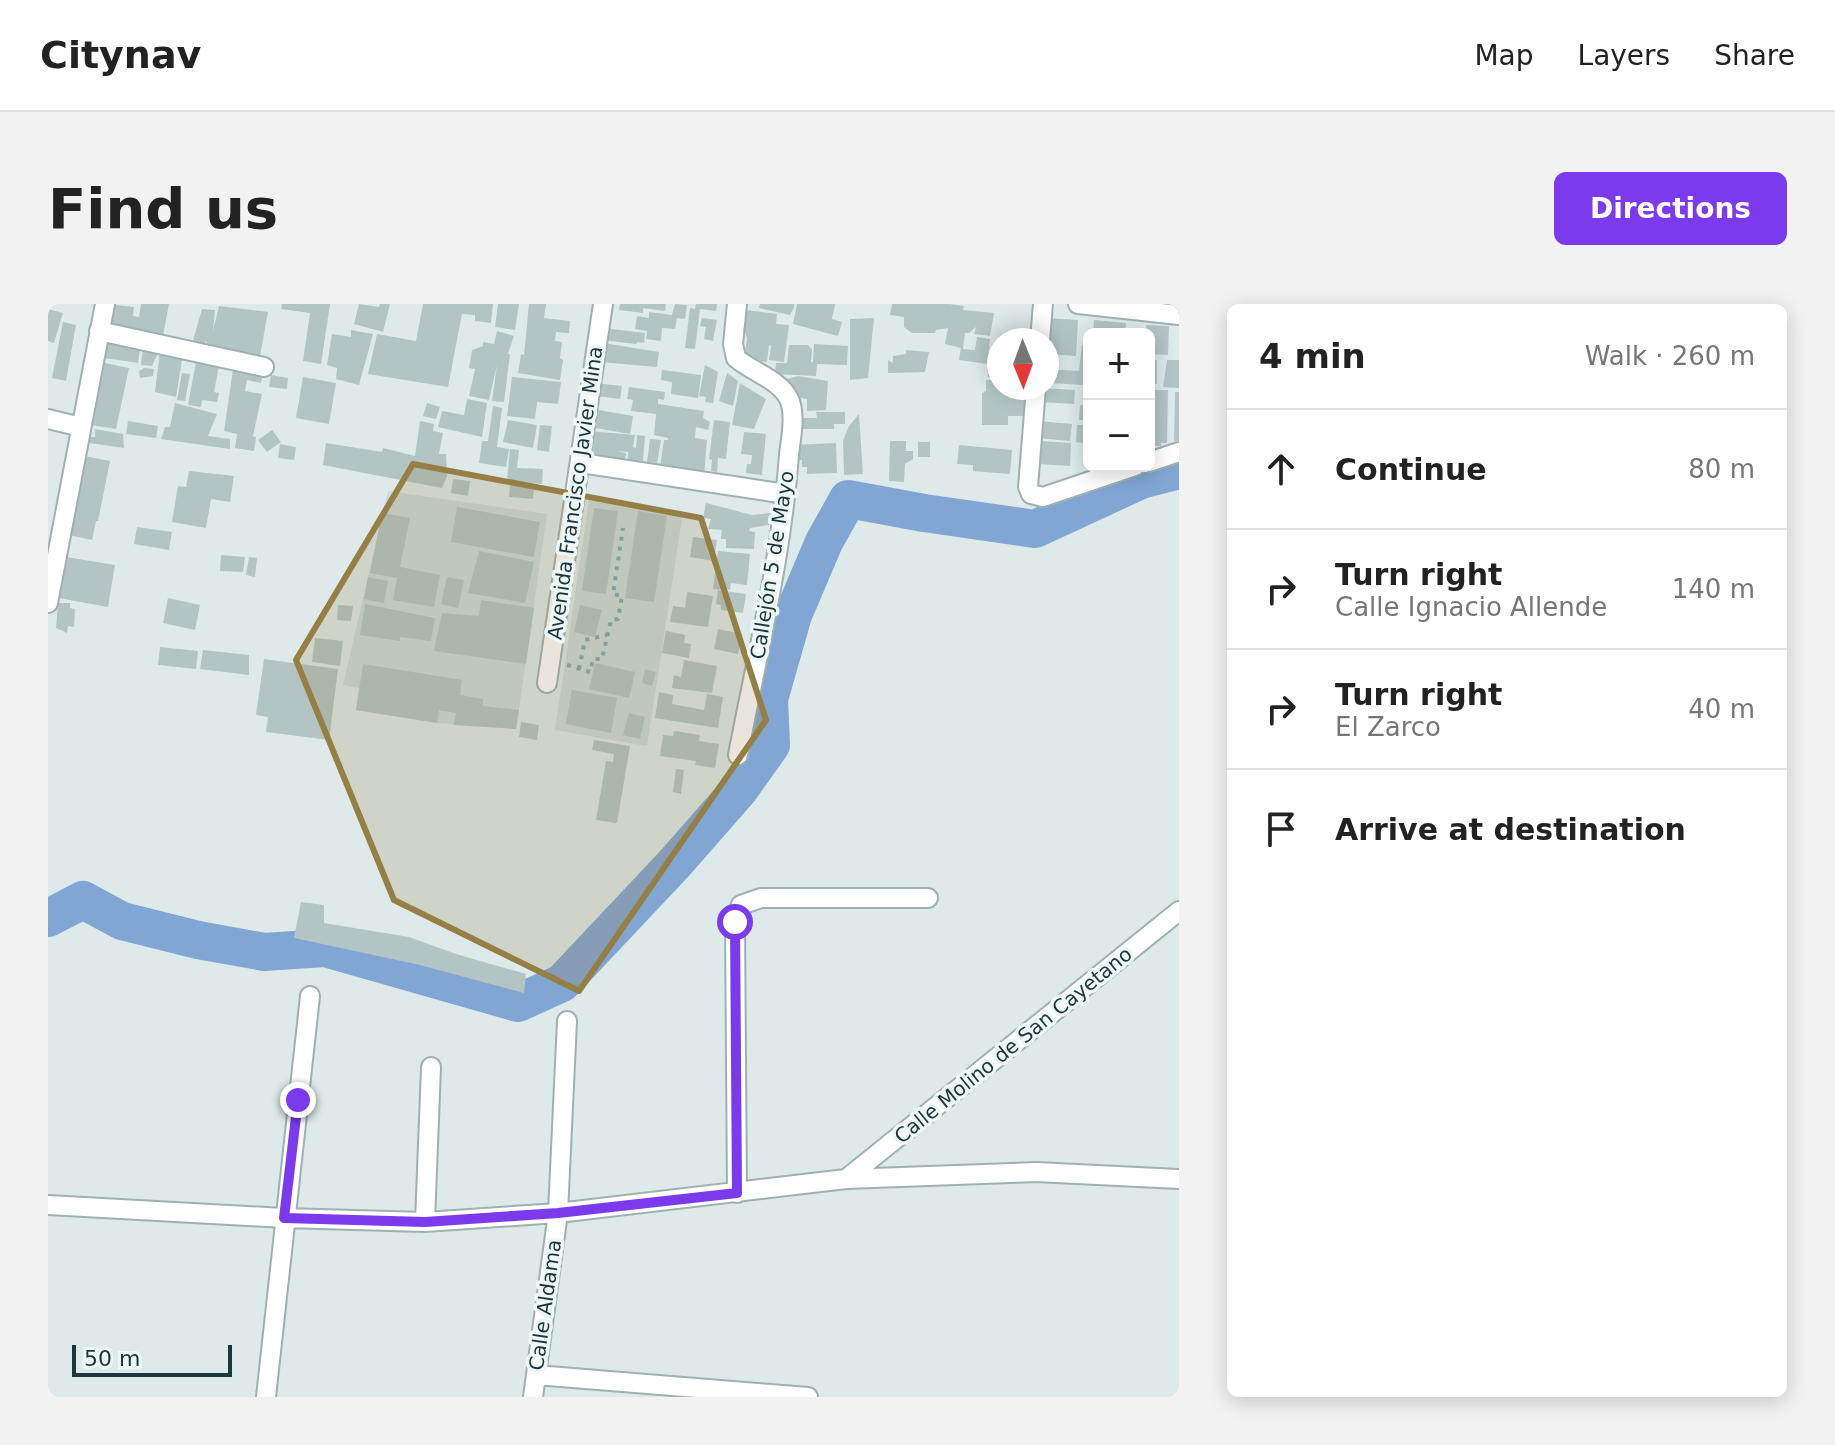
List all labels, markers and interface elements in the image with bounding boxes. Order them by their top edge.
text: Citynav [40,33,201,77]
text: Map [1474,39,1534,72]
text: Layers [1578,39,1670,72]
text: Share [1714,39,1795,72]
button: Directions [1554,172,1787,245]
text: Find us [48,176,278,241]
north arrow [987,328,1059,400]
map controls [1083,328,1155,472]
button: + [1083,328,1155,400]
text: 4 min [1259,336,1366,376]
text: Walk · 260 m [1585,341,1755,371]
street label: Avenida Francisco Javier Mina [543,345,607,641]
button: − [1083,400,1155,472]
icon: ahead [1259,447,1303,491]
text: Continue [1335,452,1487,487]
text: 80 m [1688,454,1755,484]
street label: Callejón 5 de Mayo [745,469,799,661]
text: Turn right [1335,557,1502,592]
icon: right [1259,567,1303,611]
text: 140 m [1672,574,1755,604]
text: Calle Ignacio Allende [1335,592,1607,622]
text: Turn right [1335,677,1502,712]
icon: right [1259,687,1303,731]
text: 40 m [1688,694,1755,724]
text: El Zarco [1335,712,1441,742]
icon: arrive [1259,807,1303,851]
text: Arrive at destination [1335,812,1686,847]
route start [717,904,753,940]
street label: Calle Molino de San Cayetano [889,942,1137,1148]
route end [280,1082,316,1118]
street label: Calle Aldama [524,1238,566,1372]
scale bar [72,1341,232,1377]
text: 50 m [84,1346,140,1371]

